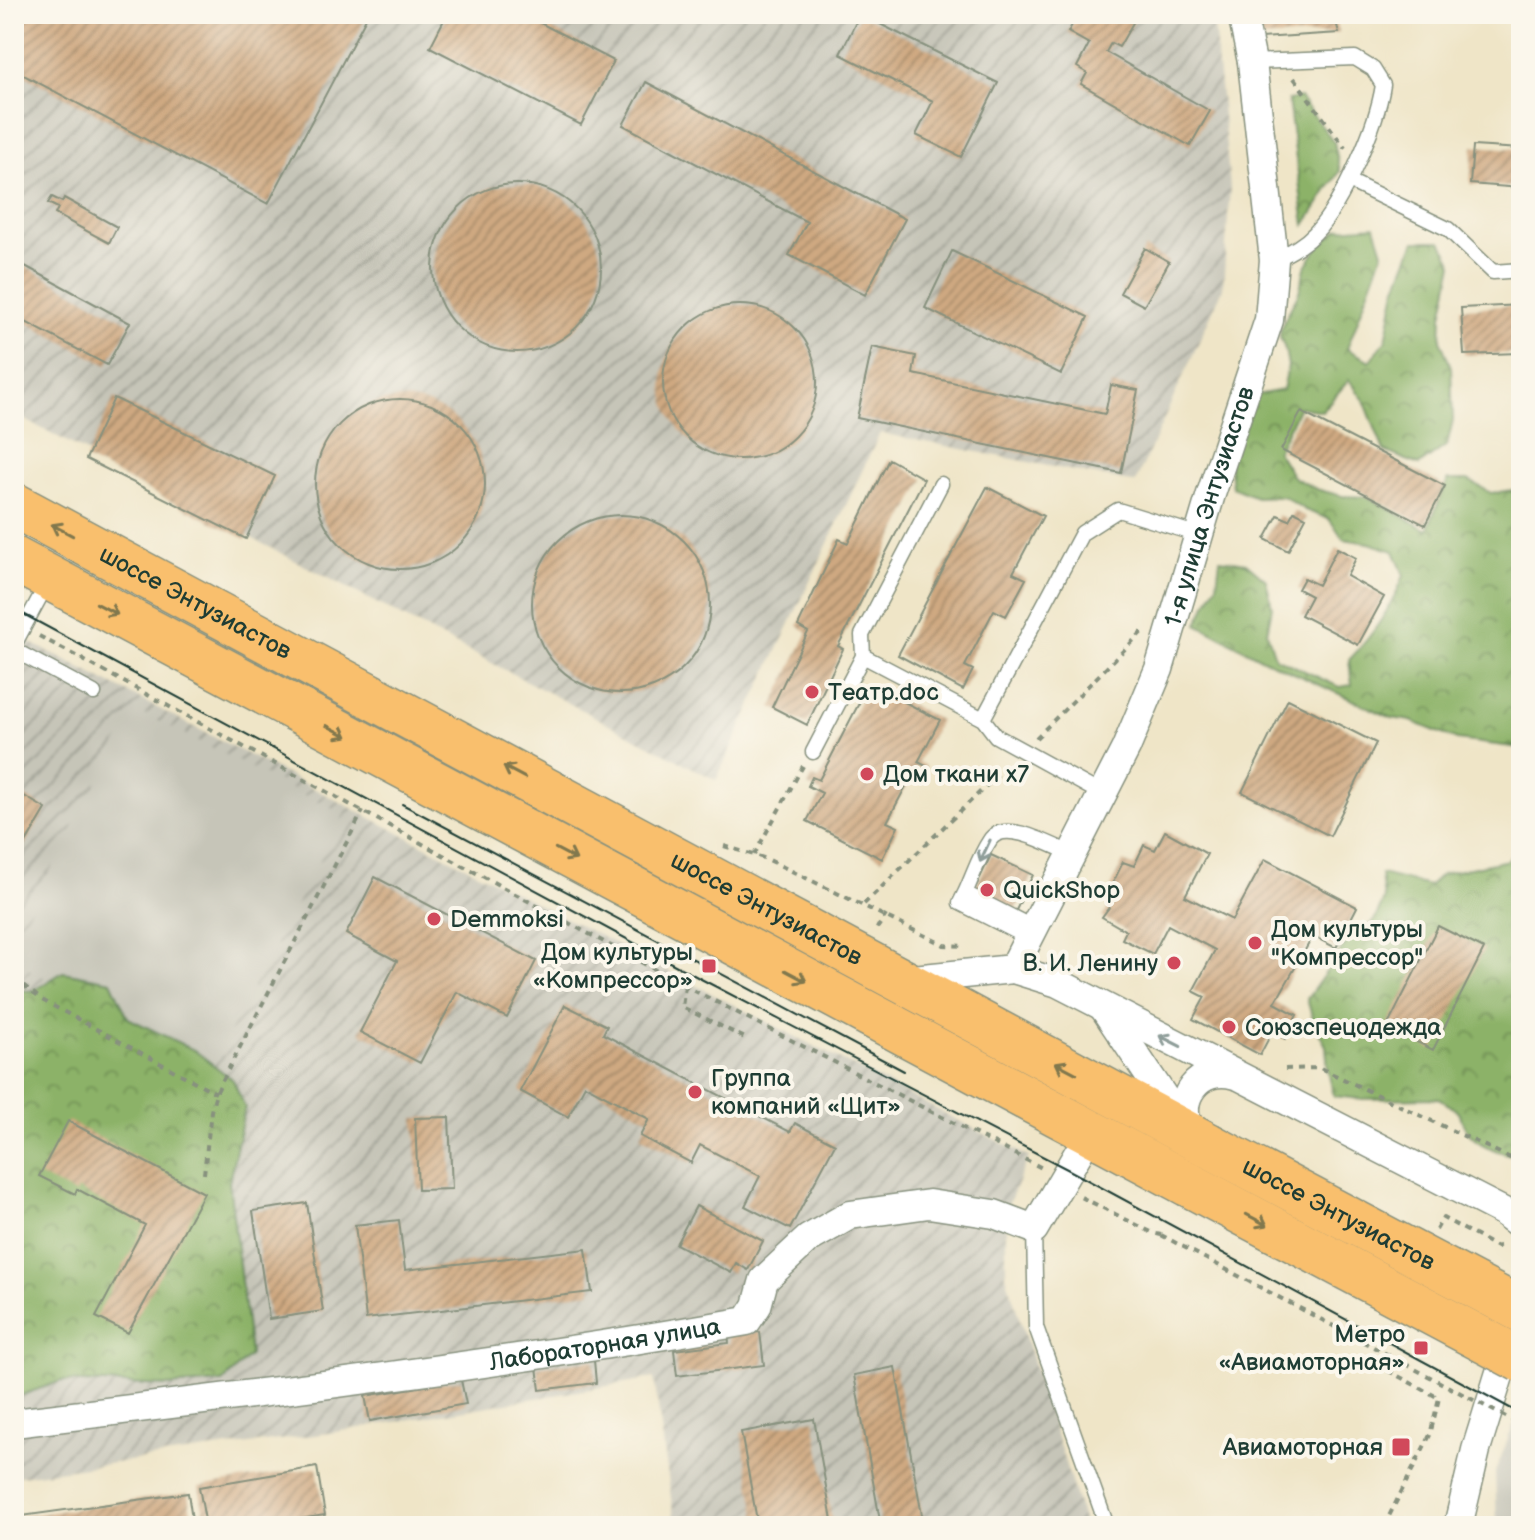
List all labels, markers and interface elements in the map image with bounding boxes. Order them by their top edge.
street label: 1-я улица Энтузиастов [1158,382,1261,630]
one-way arrow [51,522,75,538]
street label: шоссе Энтузиастов [94,540,297,666]
one-way arrow [95,601,119,617]
place label: Театр.doc [828,678,939,707]
marker: Театр.doc [803,683,821,701]
one-way arrow [324,724,348,740]
place label: Дом ткани x7 [883,760,1029,789]
one-way arrow [502,764,526,779]
marker: Дом ткани x7 [858,765,876,783]
one-way arrow [977,839,992,863]
one-way arrow [554,846,578,862]
street label: шоссе Энтузиастов [666,846,868,972]
place label: QuickShop [1003,876,1121,905]
marker: QuickShop [978,881,996,899]
place label: Demmoksi [450,905,564,934]
marker: Demmoksi [425,910,443,928]
place label: Дом культуры "Компрессор" [1271,915,1423,972]
marker: Дом культуры "Компрессор" [1246,934,1264,952]
place label: Дом культуры «Компрессор» [533,938,693,995]
place label: В. И. Ленину [1022,949,1158,978]
marker: В. И. Ленину [1165,954,1183,972]
marker: Дом культуры «Компрессор» [700,957,718,975]
one-way arrow [783,969,807,985]
place label: Союзспецодежда [1245,1013,1441,1042]
marker: Союзспецодежда [1220,1018,1238,1036]
one-way arrow [1159,1033,1183,1048]
one-way arrow [1055,1060,1078,1076]
place label: Группа компаний «Щит» [711,1064,901,1121]
marker: Группа компаний «Щит» [686,1083,704,1101]
street label: шоссе Энтузиастов [1238,1152,1440,1277]
one-way arrow [1245,1213,1268,1229]
street label: Лабораторная улица [486,1312,723,1377]
place label: Метро «Авиамоторная» [1219,1320,1405,1377]
marker: Метро «Авиамоторная» [1412,1339,1430,1357]
place label: Авиамоторная [1222,1433,1383,1462]
marker: Авиамоторная [1390,1436,1412,1458]

